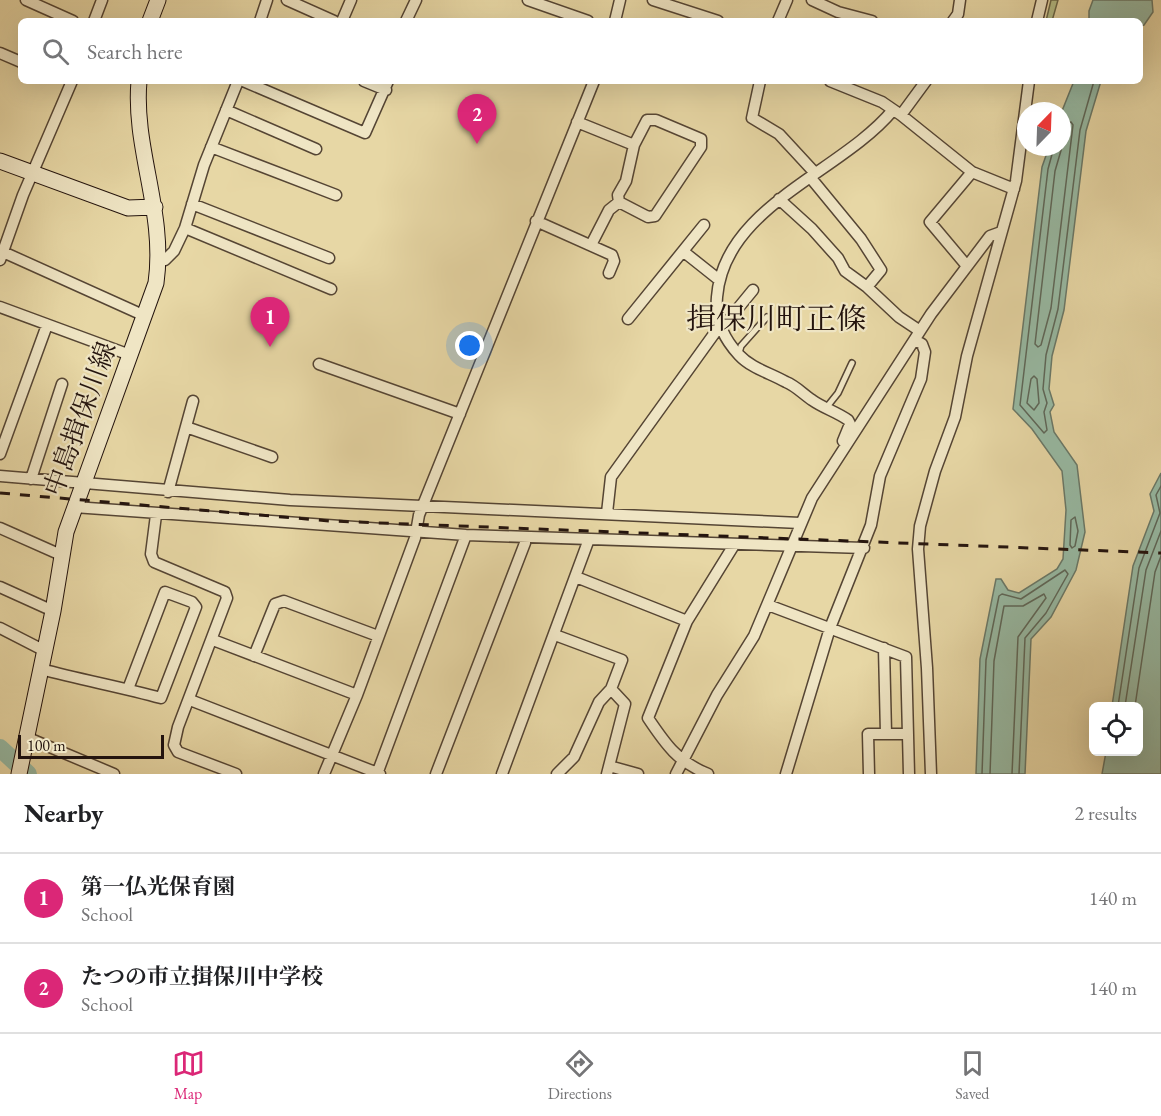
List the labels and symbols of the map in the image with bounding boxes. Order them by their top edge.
pin: 2 [458,94,496,144]
north arrow [1017,102,1071,156]
pin: 1 [250,298,290,347]
district label: 揖保川町正條 [686,299,866,338]
your location [455,331,484,360]
street label: 中島揖保川線 [35,337,124,501]
scale bar [18,732,164,760]

